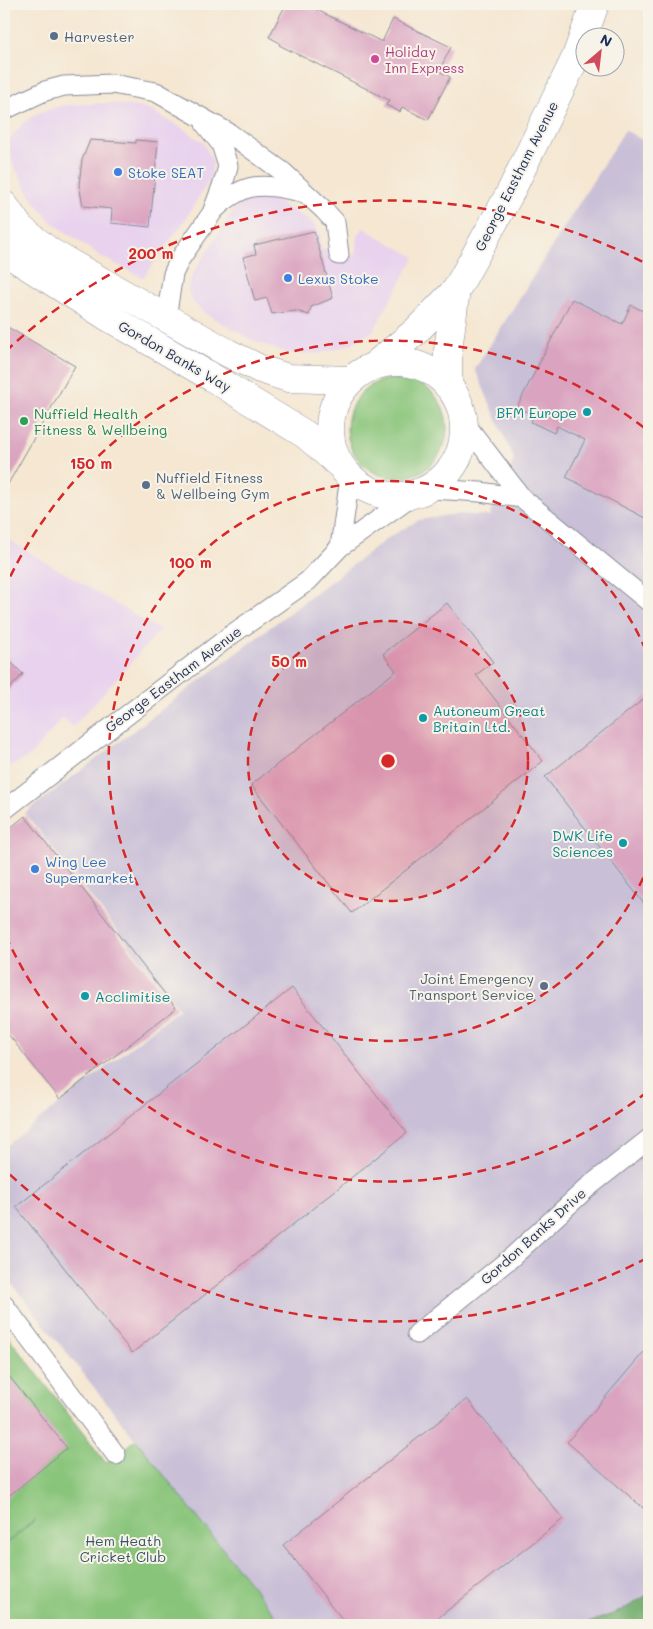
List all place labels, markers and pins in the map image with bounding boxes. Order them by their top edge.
place label: Harvester [64,27,134,46]
marker: Harvester [48,30,60,42]
place label: Holiday Inn Express [385,42,464,77]
marker: Holiday Inn Express [369,53,381,65]
place label: Stoke SEAT [128,163,205,182]
marker: Stoke SEAT [112,166,124,178]
place label: Lexus Stoke [298,269,379,288]
marker: Lexus Stoke [282,272,294,284]
place label: BFM Europe [497,403,577,422]
place label: Nuffield Health Fitness & Wellbeing [34,404,167,439]
marker: BFM Europe [581,406,593,418]
marker: Nuffield Health Fitness & Wellbeing [18,415,30,427]
place label: Nuffield Fitness & Wellbeing Gym [156,468,270,503]
marker: Nuffield Fitness & Wellbeing Gym [140,479,152,491]
place label: Autoneum Great Britain Ltd. [433,701,545,736]
marker: Autoneum Great Britain Ltd. [417,712,429,724]
centre of rings [379,752,397,770]
place label: DWK Life Sciences [552,826,613,861]
marker: DWK Life Sciences [617,837,629,849]
place label: Wing Lee Supermarket [45,852,134,887]
marker: Wing Lee Supermarket [29,863,41,875]
place label: Joint Emergency Transport Service [409,969,534,1004]
marker: Joint Emergency Transport Service [538,980,550,992]
place label: Acclimitise [95,987,170,1006]
marker: Acclimitise [79,990,91,1002]

